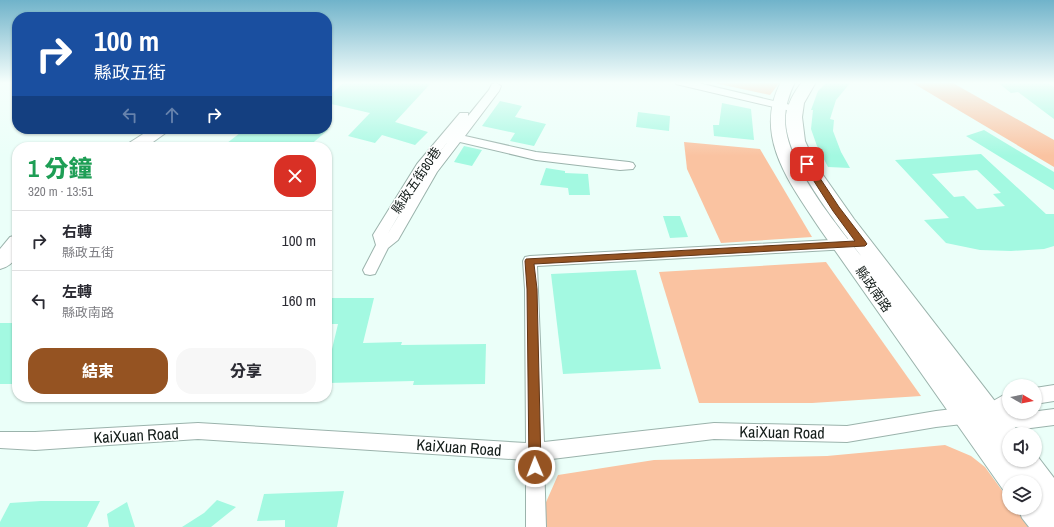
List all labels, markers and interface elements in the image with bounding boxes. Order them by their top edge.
text: 100 m [94,22,159,60]
icon: right [28,28,80,80]
text: 縣政五街 [94,60,166,85]
icon: left [119,104,141,126]
icon: ahead [161,104,183,126]
icon: right [203,104,225,126]
street label: 縣政五街80巷 [388,144,445,217]
pin [790,147,824,181]
text: 1 分鐘 [28,152,92,184]
icon: arrive [796,153,818,175]
button: close [274,155,316,197]
text: 320 m · 13:51 [28,183,93,200]
text: 右轉 [62,221,92,242]
icon: right [28,230,50,252]
text: 100 m [282,230,316,251]
text: 縣政五街 [62,244,114,261]
street label: 縣政南路 [852,263,895,315]
text: 左轉 [62,281,92,302]
icon: left [28,290,50,312]
text: 160 m [282,290,316,311]
text: 縣政南路 [62,304,114,321]
button: 結束 [28,348,168,394]
button: 分享 [176,348,316,394]
north arrow [1002,379,1042,419]
map controls [1002,379,1042,515]
street label: KaiXuan Road [739,420,825,444]
street label: KaiXuan Road [93,422,179,448]
button: sound [1002,427,1042,467]
street label: KaiXuan Road [416,433,502,461]
position arrow [514,446,556,488]
button: layers [1002,475,1042,515]

